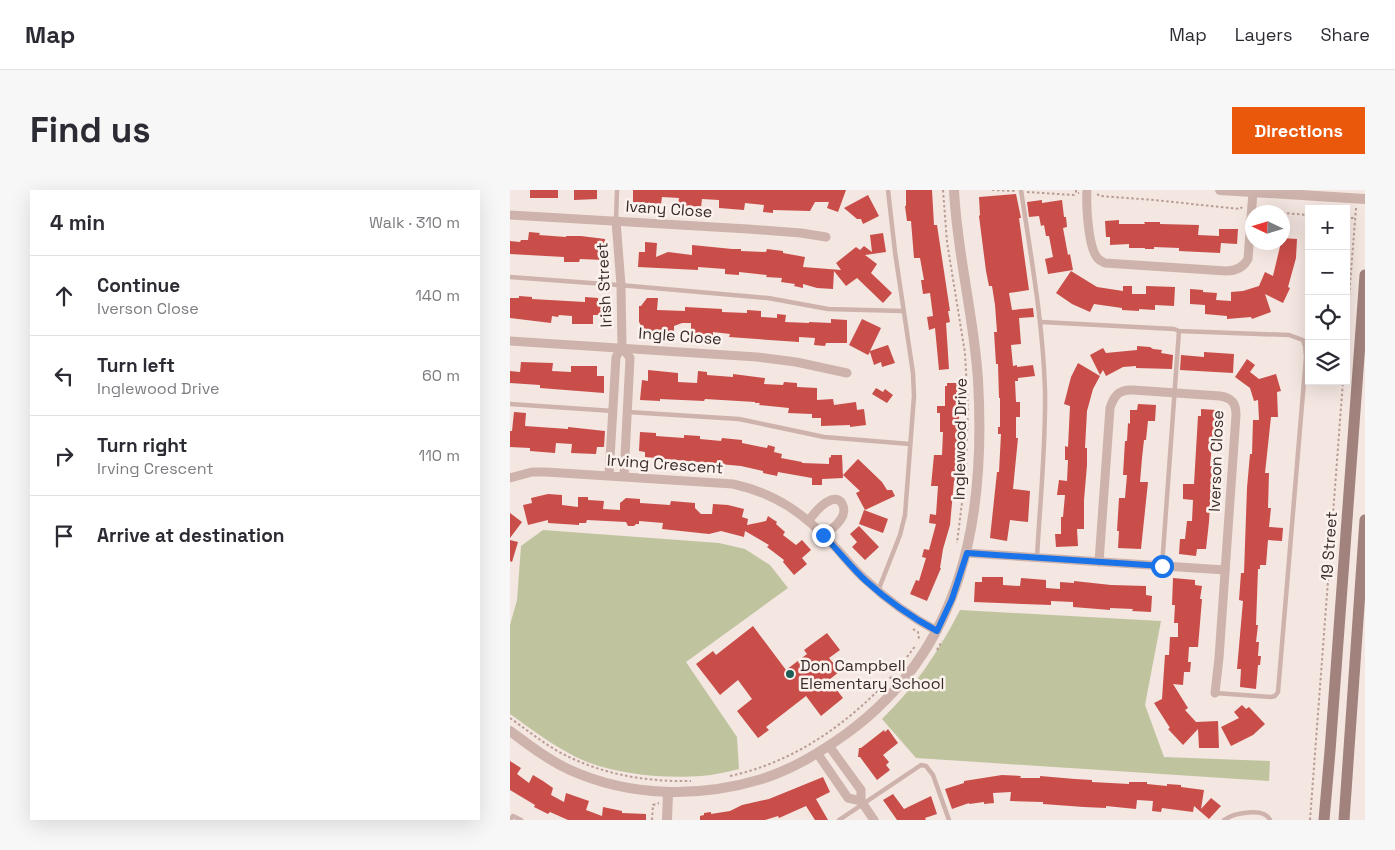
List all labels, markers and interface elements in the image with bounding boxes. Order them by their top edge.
text: Map [25,19,75,50]
text: Map [1169,23,1207,46]
text: Layers [1235,23,1292,46]
text: Share [1320,23,1370,46]
button: Directions [1232,107,1365,154]
text: Find us [30,108,151,152]
street label: Ivany Close [625,195,713,223]
north arrow [1245,205,1290,250]
map controls [1305,205,1350,385]
button: + [1305,205,1350,250]
text: 4 min [50,209,105,236]
text: Walk · 310 m [369,212,460,233]
street label: Irish Street [591,242,617,328]
button: − [1305,250,1350,295]
text: Continue [97,273,180,298]
icon: ahead [50,282,78,310]
text: 140 m [415,285,460,306]
button: locate [1305,295,1350,340]
text: Iverson Close [97,298,199,319]
street label: Ingle Close [638,323,722,349]
button: layers [1305,340,1350,385]
text: Turn left [97,353,175,378]
icon: left [50,362,78,390]
text: 60 m [422,365,460,386]
text: Inglewood Drive [97,378,219,399]
street label: Inglewood Drive [948,378,972,500]
street label: Iverson Close [1204,410,1228,512]
text: Turn right [97,433,187,458]
icon: right [50,442,78,470]
text: 110 m [418,445,460,466]
street label: Irving Crescent [606,449,724,479]
text: Irving Crescent [97,458,214,479]
street label: 19 Street [1316,511,1342,581]
icon: arrive [50,522,78,550]
text: Arrive at destination [97,523,285,548]
route end [812,524,835,547]
route start [1151,555,1174,578]
place label: Don Campbell Elementary School [800,655,945,694]
marker: Don Campbell Elementary School [784,668,796,680]

